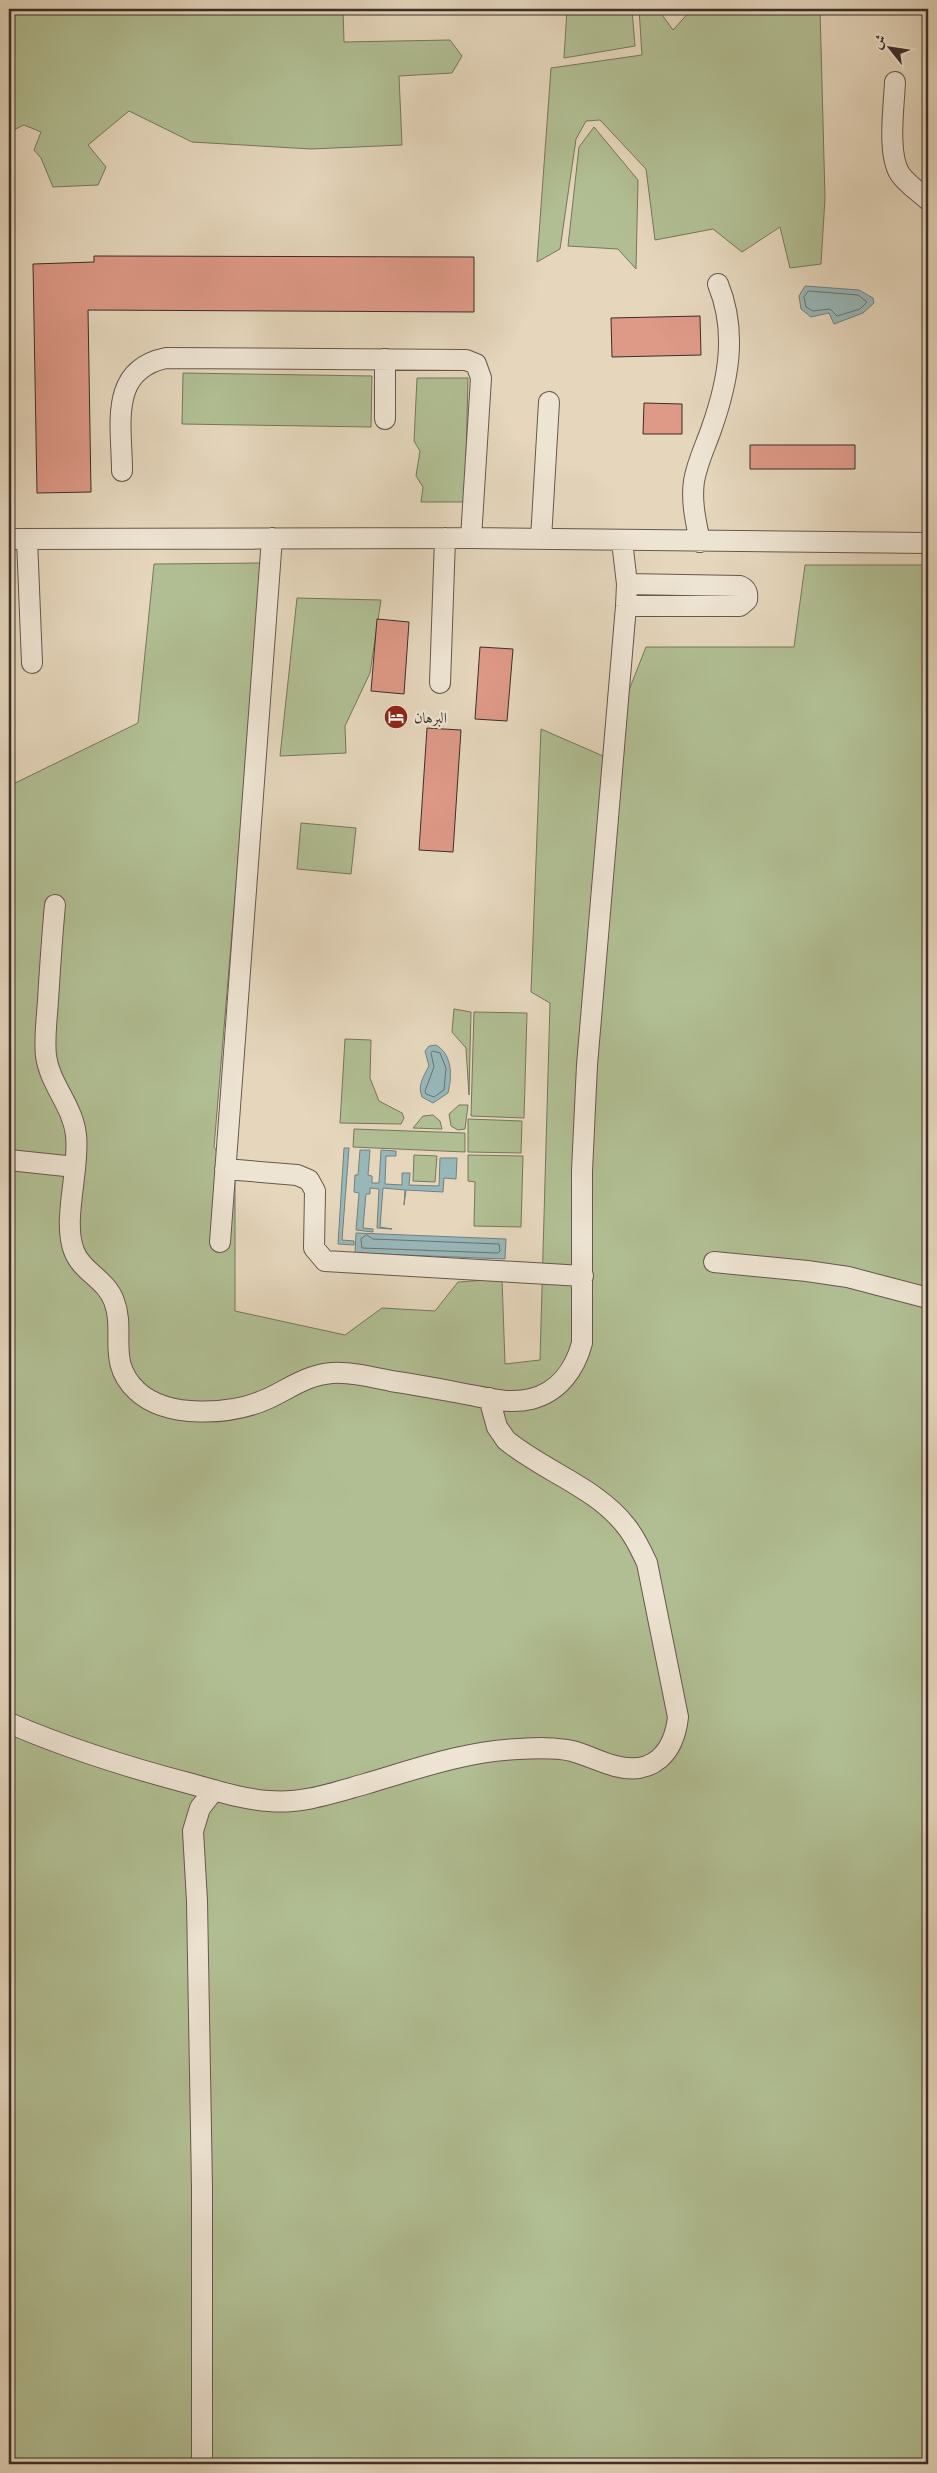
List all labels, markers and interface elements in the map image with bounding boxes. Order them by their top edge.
north arrow [864,22,914,72]
text: ش [867,31,890,52]
hotel icon: البرهان [383,704,409,730]
place label: البرهان [414,708,447,727]

